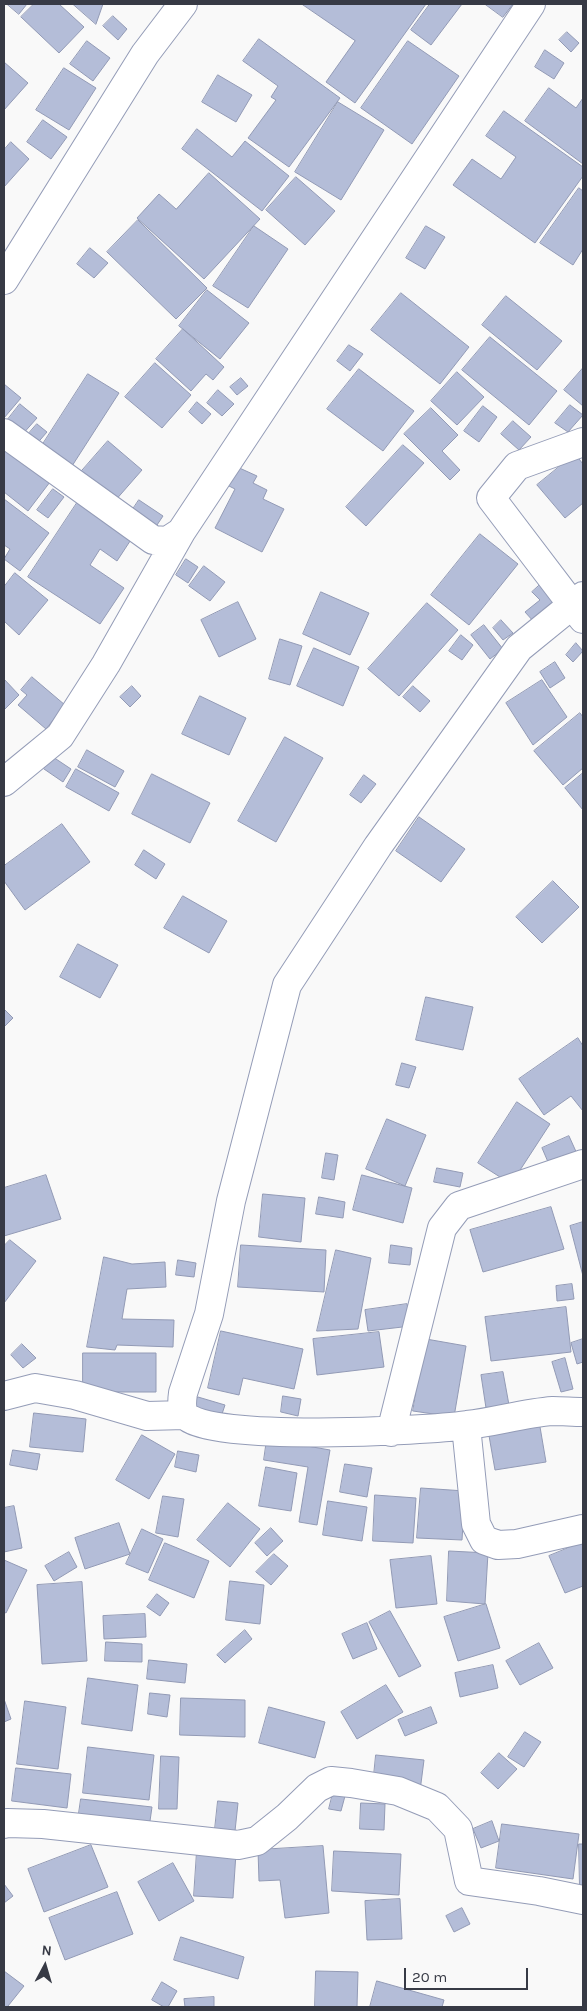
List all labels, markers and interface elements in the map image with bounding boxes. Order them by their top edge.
north arrow [20,1941,70,1991]
text: N [41,1942,52,1960]
scale bar [407,1958,531,1990]
text: 20 m [412,1968,447,1986]

